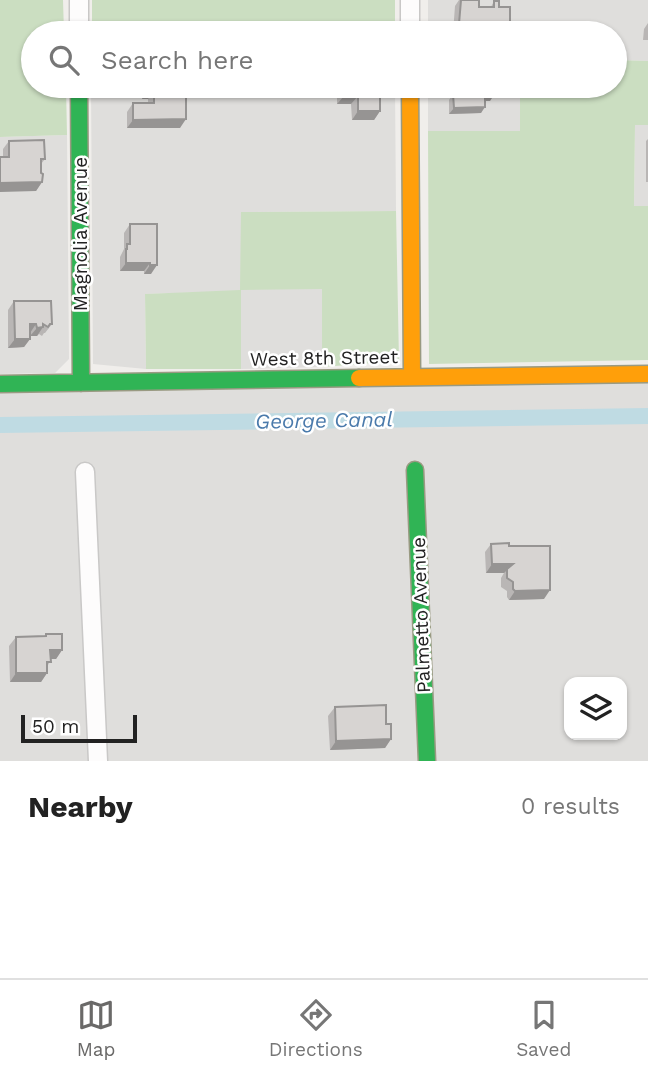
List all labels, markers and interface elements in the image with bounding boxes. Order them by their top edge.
search box [21,21,627,98]
icon: search [45,41,83,79]
text: Search here [101,45,253,75]
street label: Magnolia Avenue [69,157,92,311]
street label: West 8th Street [250,345,398,371]
water label: George Canal [255,406,393,434]
street label: Palmetto Avenue [407,537,435,693]
map controls [564,677,627,740]
button: layers [564,677,627,740]
scale bar [21,712,136,744]
text: 50 m [32,715,79,738]
text: Nearby [28,789,133,824]
text: 0 results [521,793,620,820]
tab: Map [77,996,115,1061]
tab: Directions [269,996,363,1061]
tab: Saved [516,996,571,1061]

